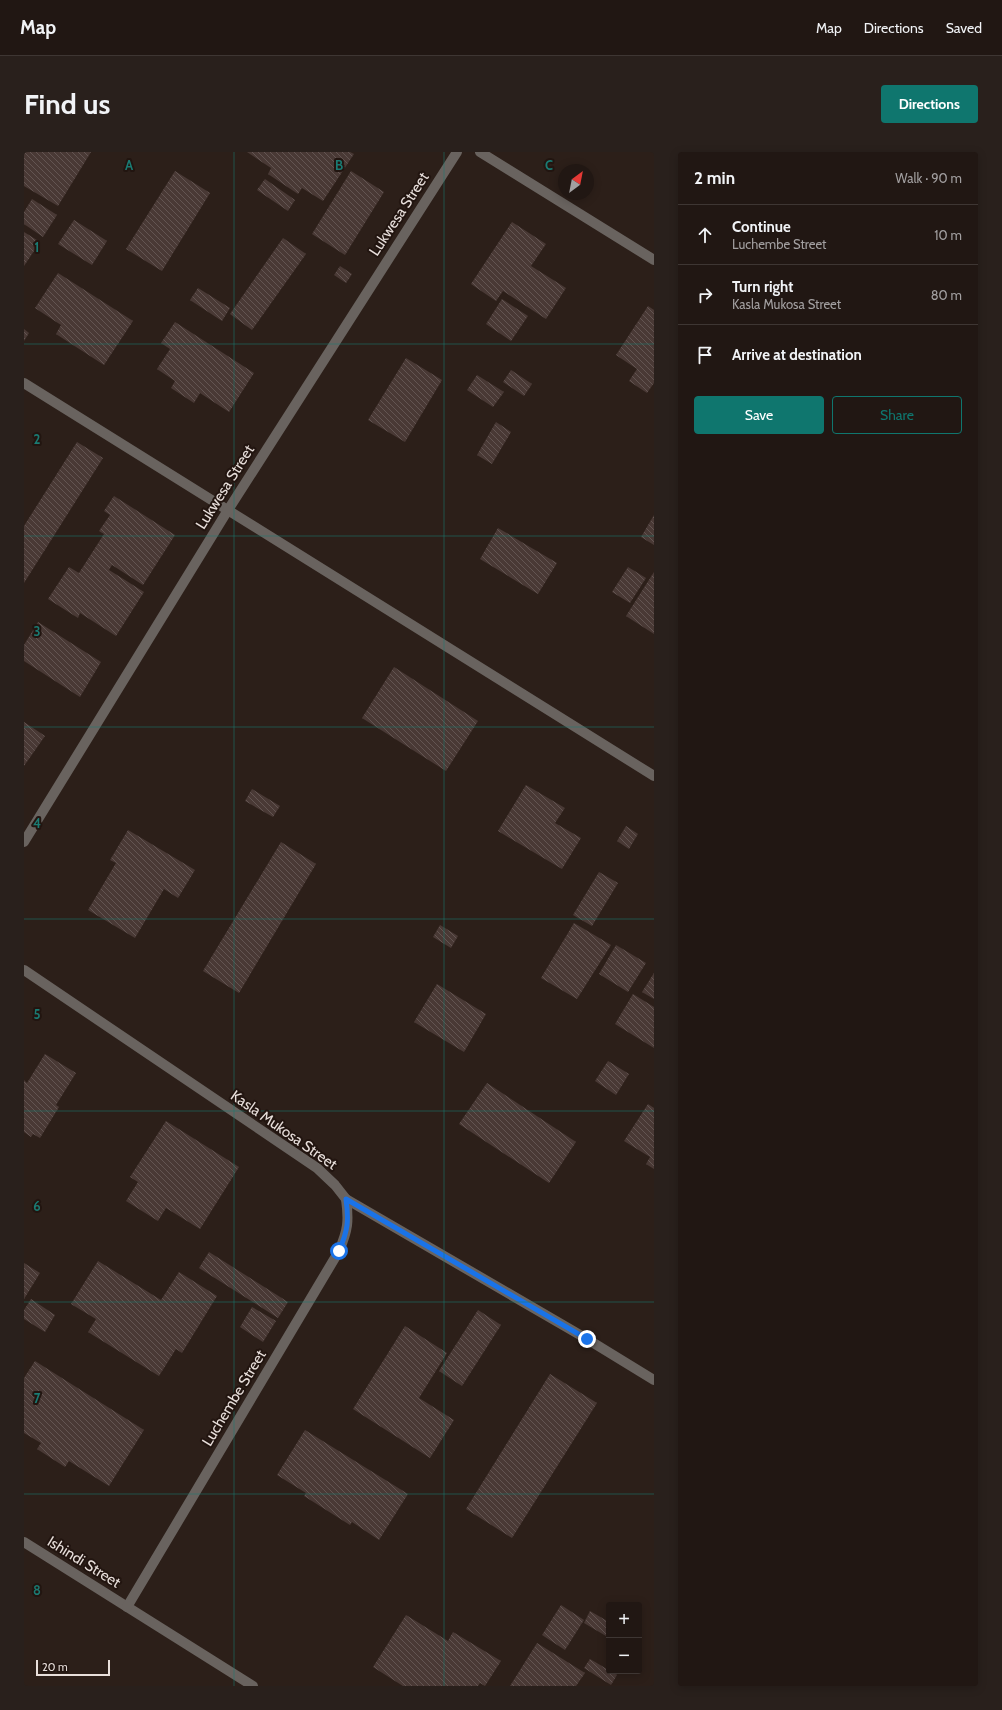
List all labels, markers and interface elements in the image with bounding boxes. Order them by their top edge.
text: Map [20,16,56,39]
text: Map [816,19,842,37]
text: Directions [864,19,924,37]
text: Saved [946,19,982,37]
button: Directions [881,85,978,123]
text: Find us [24,87,110,121]
text: A [125,157,134,173]
text: B [335,157,343,173]
text: C [545,157,553,173]
north arrow [558,164,594,200]
text: 2 min [694,168,735,188]
street label: Lukwesa Street [365,169,433,259]
text: Walk · 90 m [895,170,962,186]
text: Continue [732,218,791,236]
icon: ahead [694,224,716,246]
text: 10 m [934,227,962,243]
text: Luchembe Street [732,236,826,252]
text: 1 [35,239,39,255]
text: Turn right [732,278,793,296]
icon: right [694,284,716,306]
text: 80 m [931,287,962,303]
text: Kasla Mukosa Street [732,296,841,312]
icon: arrive [694,344,716,366]
text: Arrive at destination [732,346,862,364]
button: Save [694,396,824,434]
button: Share [832,396,962,434]
text: 2 [34,431,41,447]
street label: Lukwesa Street [192,442,258,532]
text: 3 [33,623,41,639]
text: 4 [33,815,41,831]
text: 5 [34,1006,41,1022]
street label: Kasla Mukosa Street [227,1087,341,1173]
text: 6 [33,1198,41,1214]
route start [330,1242,348,1260]
route end [578,1330,596,1348]
street label: Luchembe Street [198,1347,270,1449]
text: 7 [34,1390,41,1406]
street label: Ishindi Street [44,1532,124,1592]
text: 8 [33,1582,41,1598]
map controls [606,1602,642,1674]
button: + [606,1602,642,1638]
button: − [606,1638,642,1674]
scale bar [36,1658,110,1677]
text: 20 m [42,1660,68,1674]

